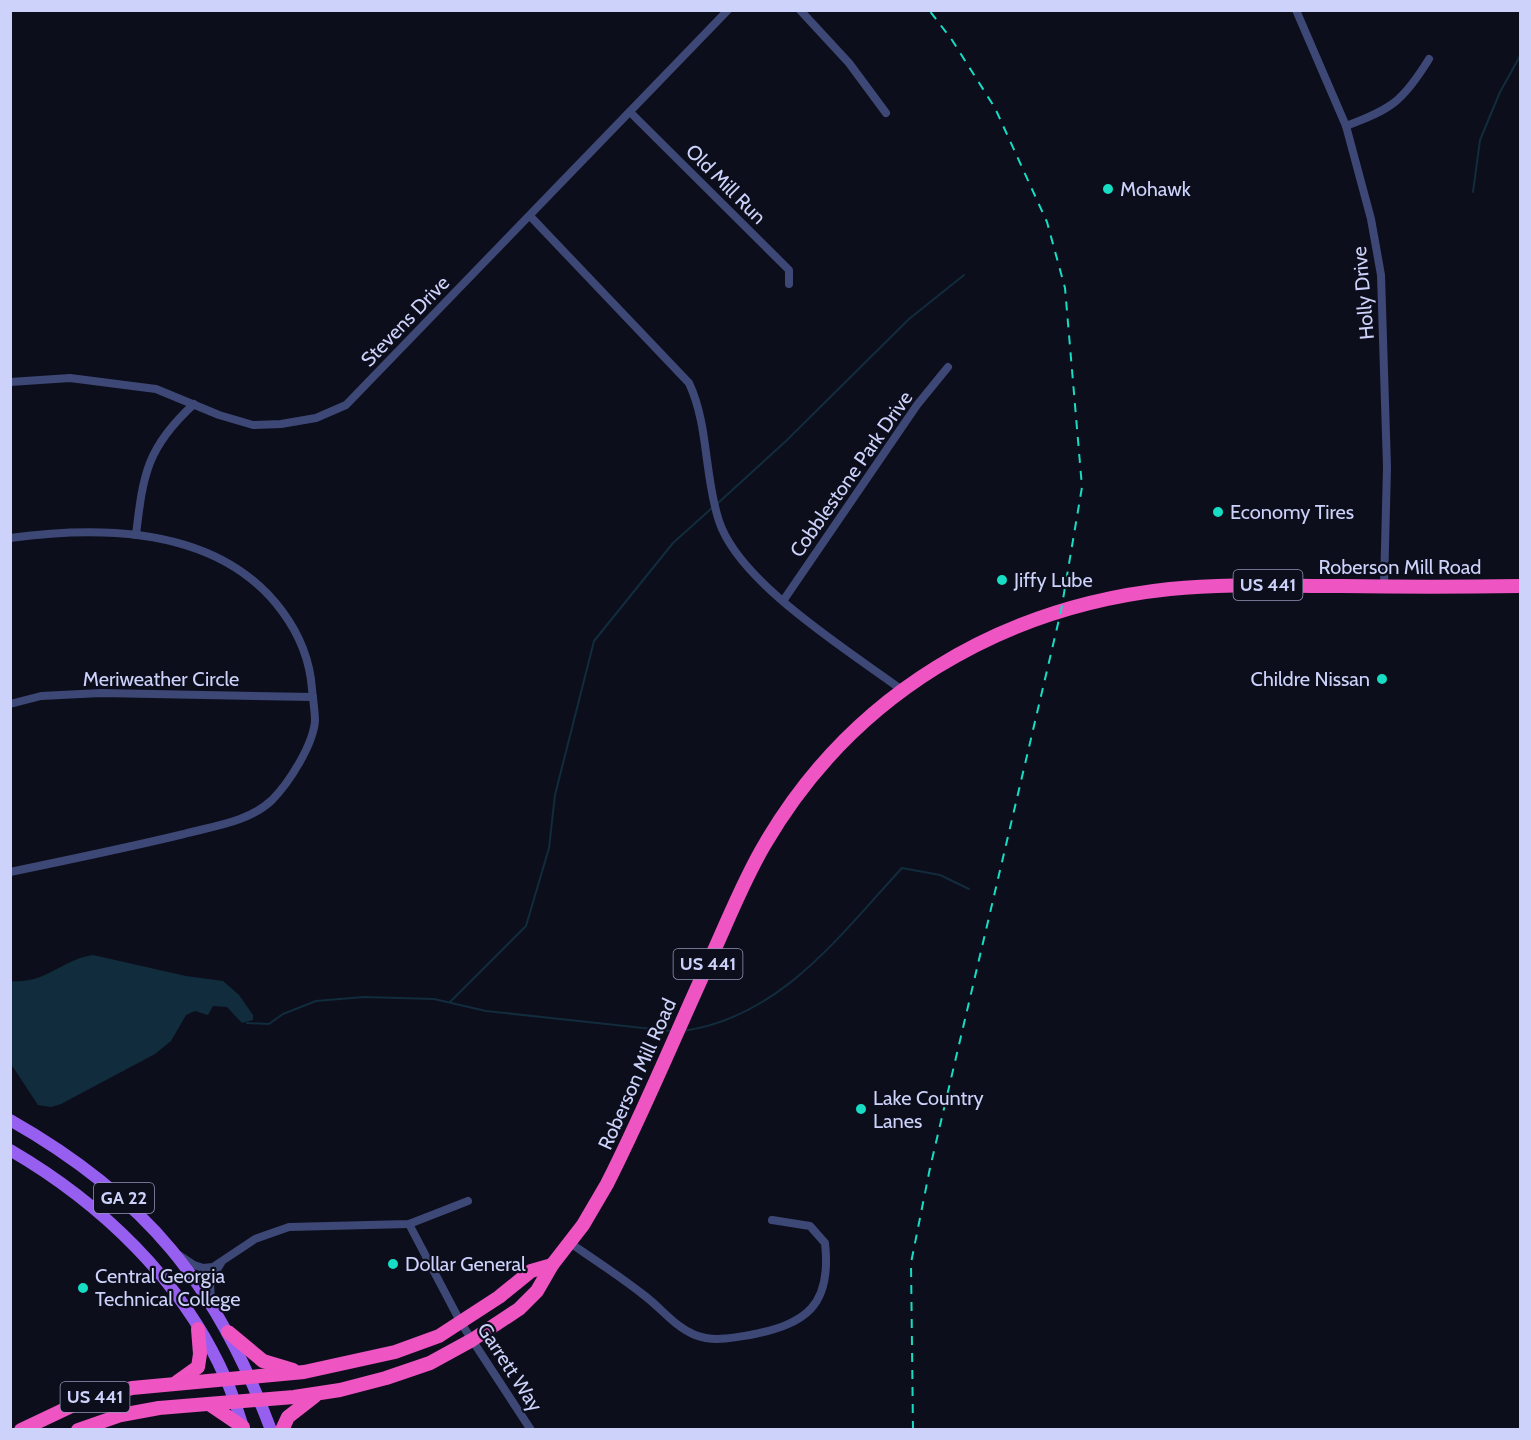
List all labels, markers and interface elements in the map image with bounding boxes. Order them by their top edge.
street label: Old Mill Run [681,139,771,229]
place label: Mohawk [1120,177,1191,201]
marker: Mohawk [1101,182,1115,196]
street label: Holly Drive [1347,245,1379,341]
street label: Stevens Drive [356,271,454,371]
street label: Cobblestone Park Drive [785,386,917,562]
place label: Economy Tires [1230,500,1354,524]
marker: Economy Tires [1211,505,1225,519]
street label: Roberson Mill Road [1319,555,1481,579]
place label: Jiffy Lube [1013,568,1093,592]
road number: US 441 [1234,570,1302,600]
marker: Jiffy Lube [995,573,1009,587]
street label: Meriweather Circle [83,667,239,691]
place label: Childre Nissan [1251,667,1370,691]
marker: Childre Nissan [1375,672,1389,686]
road number: US 441 [674,949,742,979]
street label: Roberson Mill Road [593,995,681,1153]
place label: Lake Country Lanes [873,1086,984,1133]
marker: Lake Country Lanes [854,1102,868,1116]
road number: GA 22 [94,1183,154,1213]
place label: Dollar General [405,1252,526,1276]
marker: Dollar General [386,1257,400,1271]
place label: Central Georgia Technical College [95,1264,240,1311]
marker: Central Georgia Technical College [76,1281,90,1295]
street label: Garrett Way [472,1318,548,1416]
road number: US 441 [60,1382,130,1412]

